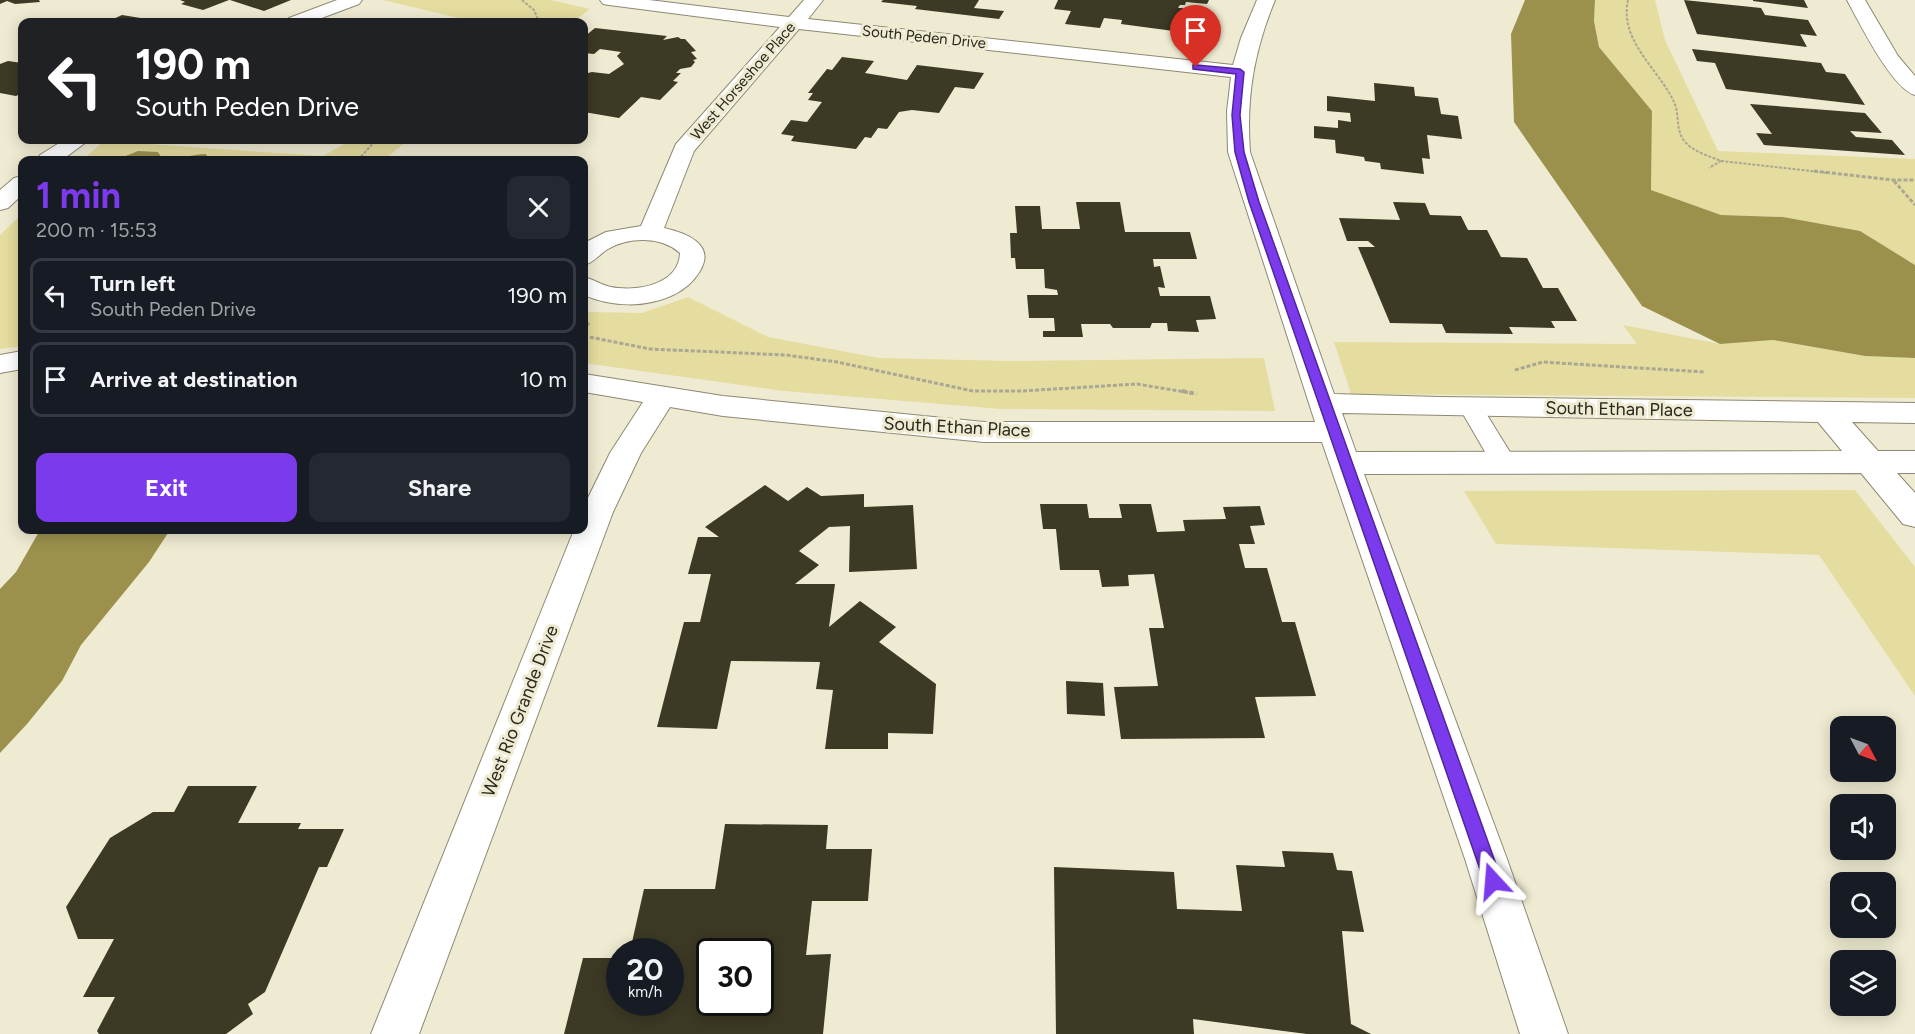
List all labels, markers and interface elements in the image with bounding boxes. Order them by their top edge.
pin [1170,5,1221,67]
icon: arrive [1179,14,1212,47]
street label: West Horseshoe Place [687,18,799,144]
street label: South Peden Drive [861,22,987,52]
text: 190 m [135,39,251,90]
icon: left [36,42,114,120]
text: South Peden Drive [135,90,359,123]
text: 1 min [36,174,121,217]
button: close [507,176,570,239]
text: 200 m · 15:53 [36,218,157,242]
text: Turn left [90,270,176,297]
icon: left [39,279,72,312]
text: 190 m [507,282,567,309]
text: South Peden Drive [90,297,256,321]
icon: arrive [39,363,72,396]
text: Arrive at destination [90,366,298,393]
text: 10 m [520,366,567,393]
street label: South Ethan Place [1545,397,1693,421]
street label: South Ethan Place [883,412,1031,442]
button: Exit [36,453,297,522]
button: Share [309,453,570,522]
street label: West Rio Grande Drive [477,622,563,800]
north arrow [1830,716,1896,782]
map controls [1830,716,1896,1016]
button: sound [1830,794,1896,860]
position arrow [1461,849,1525,913]
button: search [1830,872,1896,938]
speed limit sign: 30 [696,938,774,1016]
button: layers [1830,950,1896,1016]
text: 20 [627,951,663,988]
text: km/h [628,983,662,1001]

